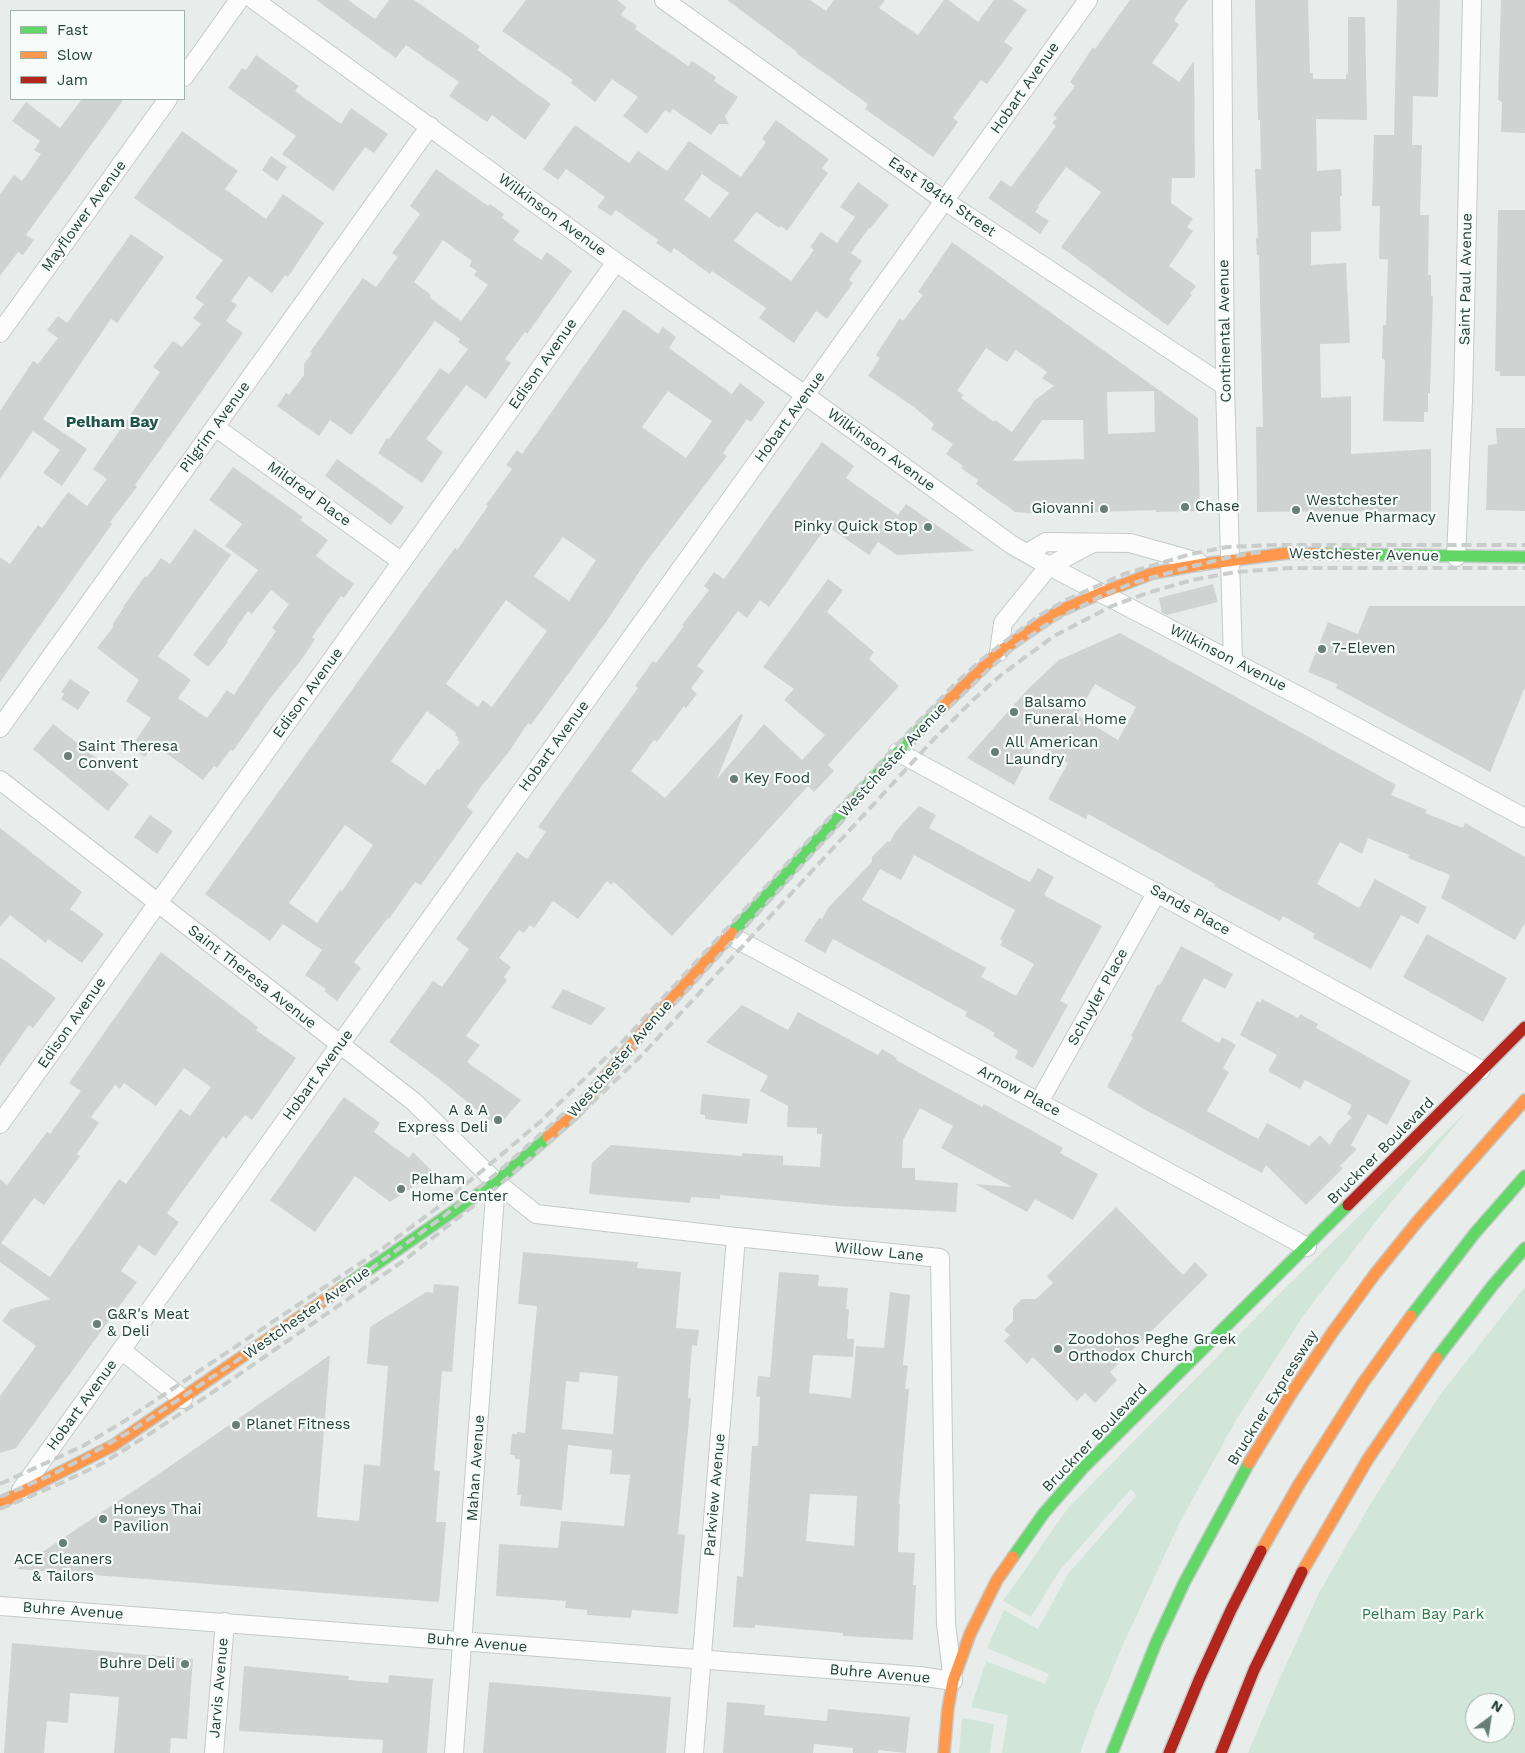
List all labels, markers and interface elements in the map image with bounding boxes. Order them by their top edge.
legend [10,10,185,100]
text: Fast [57,21,88,39]
street label: Hobart Avenue [987,39,1063,137]
text: Slow [57,46,93,64]
text: Jam [57,71,88,89]
street label: East 194th Street [885,153,999,241]
street label: Mayflower Avenue [38,157,130,275]
street label: Wilkinson Avenue [494,170,610,260]
street label: Saint Paul Avenue [1456,213,1476,345]
street label: Continental Avenue [1215,259,1235,403]
street label: Edison Avenue [505,315,581,413]
street label: Hobart Avenue [751,368,829,466]
street label: Pilgrim Avenue [176,378,254,476]
street label: Wilkinson Avenue [823,405,939,495]
district label: Pelham Bay [66,412,158,432]
street label: Mildred Place [264,458,354,530]
place label: Westchester Avenue Pharmacy [1306,492,1436,527]
place label: Chase [1195,498,1240,516]
place label: Giovanni [1031,500,1094,518]
marker: Chase [1179,501,1191,513]
marker: Giovanni [1098,503,1110,515]
marker: Westchester Avenue Pharmacy [1290,504,1302,516]
place label: Pinky Quick Stop [793,518,918,536]
marker: Pinky Quick Stop [922,521,934,533]
street label: Westchester Avenue [1289,545,1439,565]
street label: Wilkinson Avenue [1166,621,1290,695]
place label: 7-Eleven [1332,640,1396,658]
marker: 7-Eleven [1316,643,1328,655]
street label: Edison Avenue [269,644,347,742]
place label: Balsamo Funeral Home [1024,694,1127,729]
street label: Hobart Avenue [515,697,593,795]
street label: Westchester Avenue [835,699,951,821]
marker: Balsamo Funeral Home [1008,706,1020,718]
place label: All American Laundry [1005,734,1098,769]
place label: Saint Theresa Convent [78,738,178,773]
marker: All American Laundry [989,746,1001,758]
marker: Saint Theresa Convent [62,750,74,762]
place label: Key Food [744,770,810,788]
marker: Key Food [728,773,740,785]
street label: Sands Place [1147,881,1233,939]
street label: Saint Theresa Avenue [184,921,320,1033]
street label: Schuyler Place [1064,945,1132,1049]
street label: Edison Avenue [34,974,110,1072]
street label: Westchester Avenue [564,996,676,1122]
street label: Hobart Avenue [279,1026,357,1124]
street label: Arnow Place [975,1062,1063,1120]
street label: Bruckner Boulevard [1324,1094,1438,1208]
place label: A & A Express Deli [398,1102,488,1137]
marker: A & A Express Deli [492,1114,504,1126]
place label: Pelham Home Center [411,1171,508,1206]
marker: Pelham Home Center [395,1183,407,1195]
street label: Willow Lane [834,1238,924,1266]
street label: Westchester Avenue [240,1263,374,1363]
place label: G&R's Meat & Deli [107,1306,189,1341]
marker: G&R's Meat & Deli [91,1318,103,1330]
street label: Bruckner Expressway [1224,1327,1322,1469]
place label: Zoodohos Peghe Greek Orthodox Church [1068,1331,1236,1366]
marker: Zoodohos Peghe Greek Orthodox Church [1052,1343,1064,1355]
street label: Hobart Avenue [43,1356,121,1454]
street label: Bruckner Boulevard [1039,1380,1151,1496]
street label: Mahan Avenue [463,1414,489,1522]
place label: Planet Fitness [246,1416,351,1434]
marker: Planet Fitness [230,1419,242,1431]
street label: Parkview Avenue [701,1433,729,1557]
place label: Honeys Thai Pavilion [113,1501,202,1536]
marker: Honeys Thai Pavilion [97,1513,109,1525]
marker: ACE Cleaners & Tailors [57,1537,69,1549]
place label: ACE Cleaners & Tailors [14,1551,112,1586]
street label: Buhre Avenue [22,1598,124,1624]
park label: Pelham Bay Park [1362,1606,1484,1624]
street label: Buhre Avenue [426,1630,528,1656]
street label: Jarvis Avenue [206,1637,232,1739]
place label: Buhre Deli [99,1655,175,1673]
marker: Buhre Deli [179,1658,191,1670]
street label: Buhre Avenue [829,1661,931,1687]
north arrow [1465,1693,1515,1743]
text: N [1489,1696,1506,1716]

